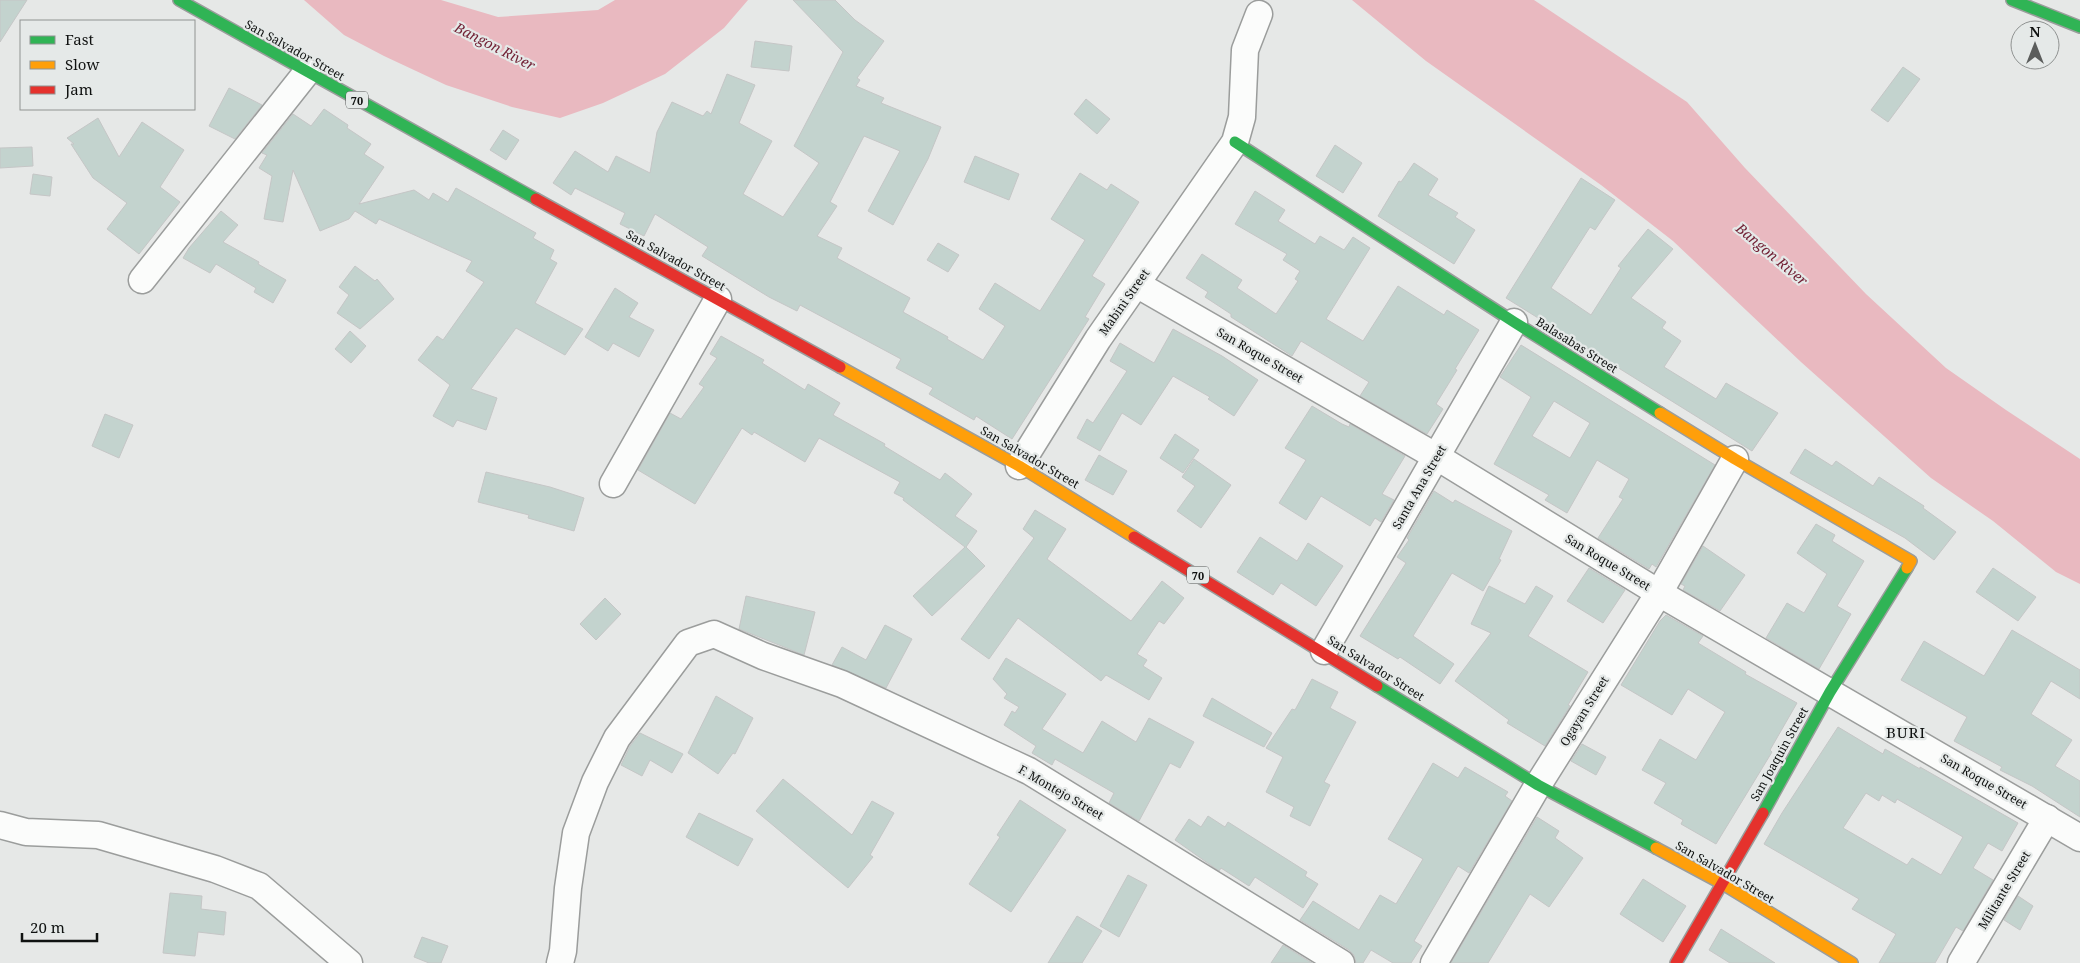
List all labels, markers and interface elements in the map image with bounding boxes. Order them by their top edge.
street label: San Salvador Street [242,16,348,84]
water label: Bangon River [451,17,539,75]
legend [20,20,195,110]
north arrow [2010,20,2060,70]
text: N [2029,22,2041,41]
text: Fast [65,29,94,49]
text: Slow [65,54,99,74]
text: Jam [64,79,93,99]
road number: 70 [346,92,368,108]
water label: Bangon River [1731,218,1812,290]
street label: San Salvador Street [623,226,729,294]
street label: Mabini Street [1095,265,1153,339]
street label: Balasabas Street [1533,313,1621,377]
street label: San Roque Street [1214,323,1306,387]
street label: San Salvador Street [978,422,1082,492]
street label: Santa Ana Street [1388,442,1450,532]
street label: San Roque Street [1562,530,1654,594]
road number: 70 [1187,566,1209,584]
street label: San Salvador Street [1324,631,1428,705]
street label: Ogayan Street [1556,673,1612,749]
street label: San Joaquin Street [1746,704,1812,804]
district label: BURI [1886,722,1926,742]
street label: San Roque Street [1938,749,2030,813]
street label: F. Montejo Street [1015,761,1107,823]
street label: San Salvador Street [1673,837,1777,907]
street label: Militante Street [1974,848,2034,932]
scale bar [22,910,98,942]
text: 20 m [30,917,65,937]

